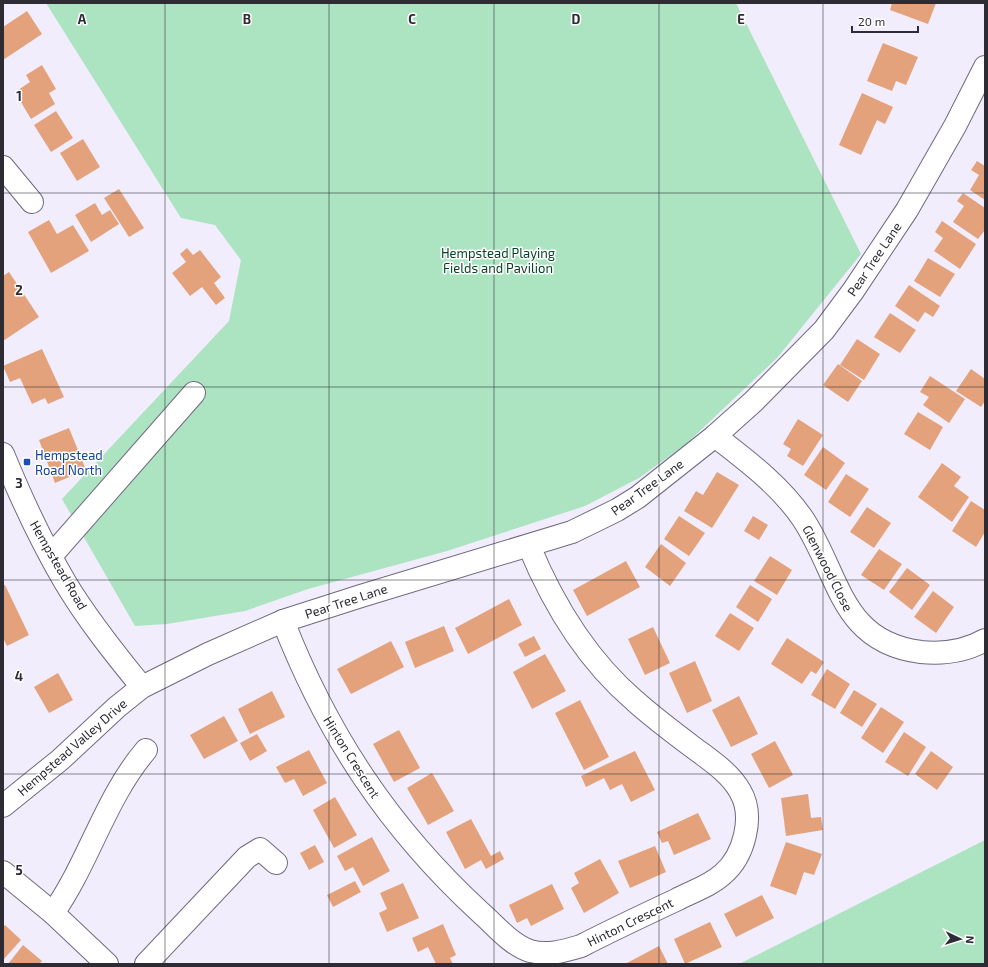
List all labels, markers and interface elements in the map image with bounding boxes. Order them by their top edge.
scale bar [852,8,918,34]
text: A [78,11,87,27]
text: B [243,11,251,27]
text: C [408,11,416,27]
text: D [572,11,581,27]
text: E [737,11,745,27]
text: 20 m [858,14,885,28]
text: 1 [16,88,22,104]
street label: Pear Tree Lane [843,219,905,299]
park label: Hempstead Playing Fields and Pavilion [441,245,555,276]
text: 2 [15,282,23,298]
place label: Hempstead Road North [35,447,103,478]
street label: Pear Tree Lane [608,455,686,519]
marker: Hempstead Road North [22,457,32,467]
text: 3 [15,475,23,491]
street label: Hempstead Road [27,517,91,613]
street label: Glenwood Close [799,522,857,614]
street label: Pear Tree Lane [303,580,389,622]
text: 4 [15,668,23,684]
street label: Hempstead Valley Drive [14,695,130,799]
street label: Hinton Crescent [320,713,384,801]
text: 5 [15,862,23,878]
street label: Hinton Crescent [584,894,676,950]
north arrow [940,919,980,959]
text: N [964,935,977,944]

